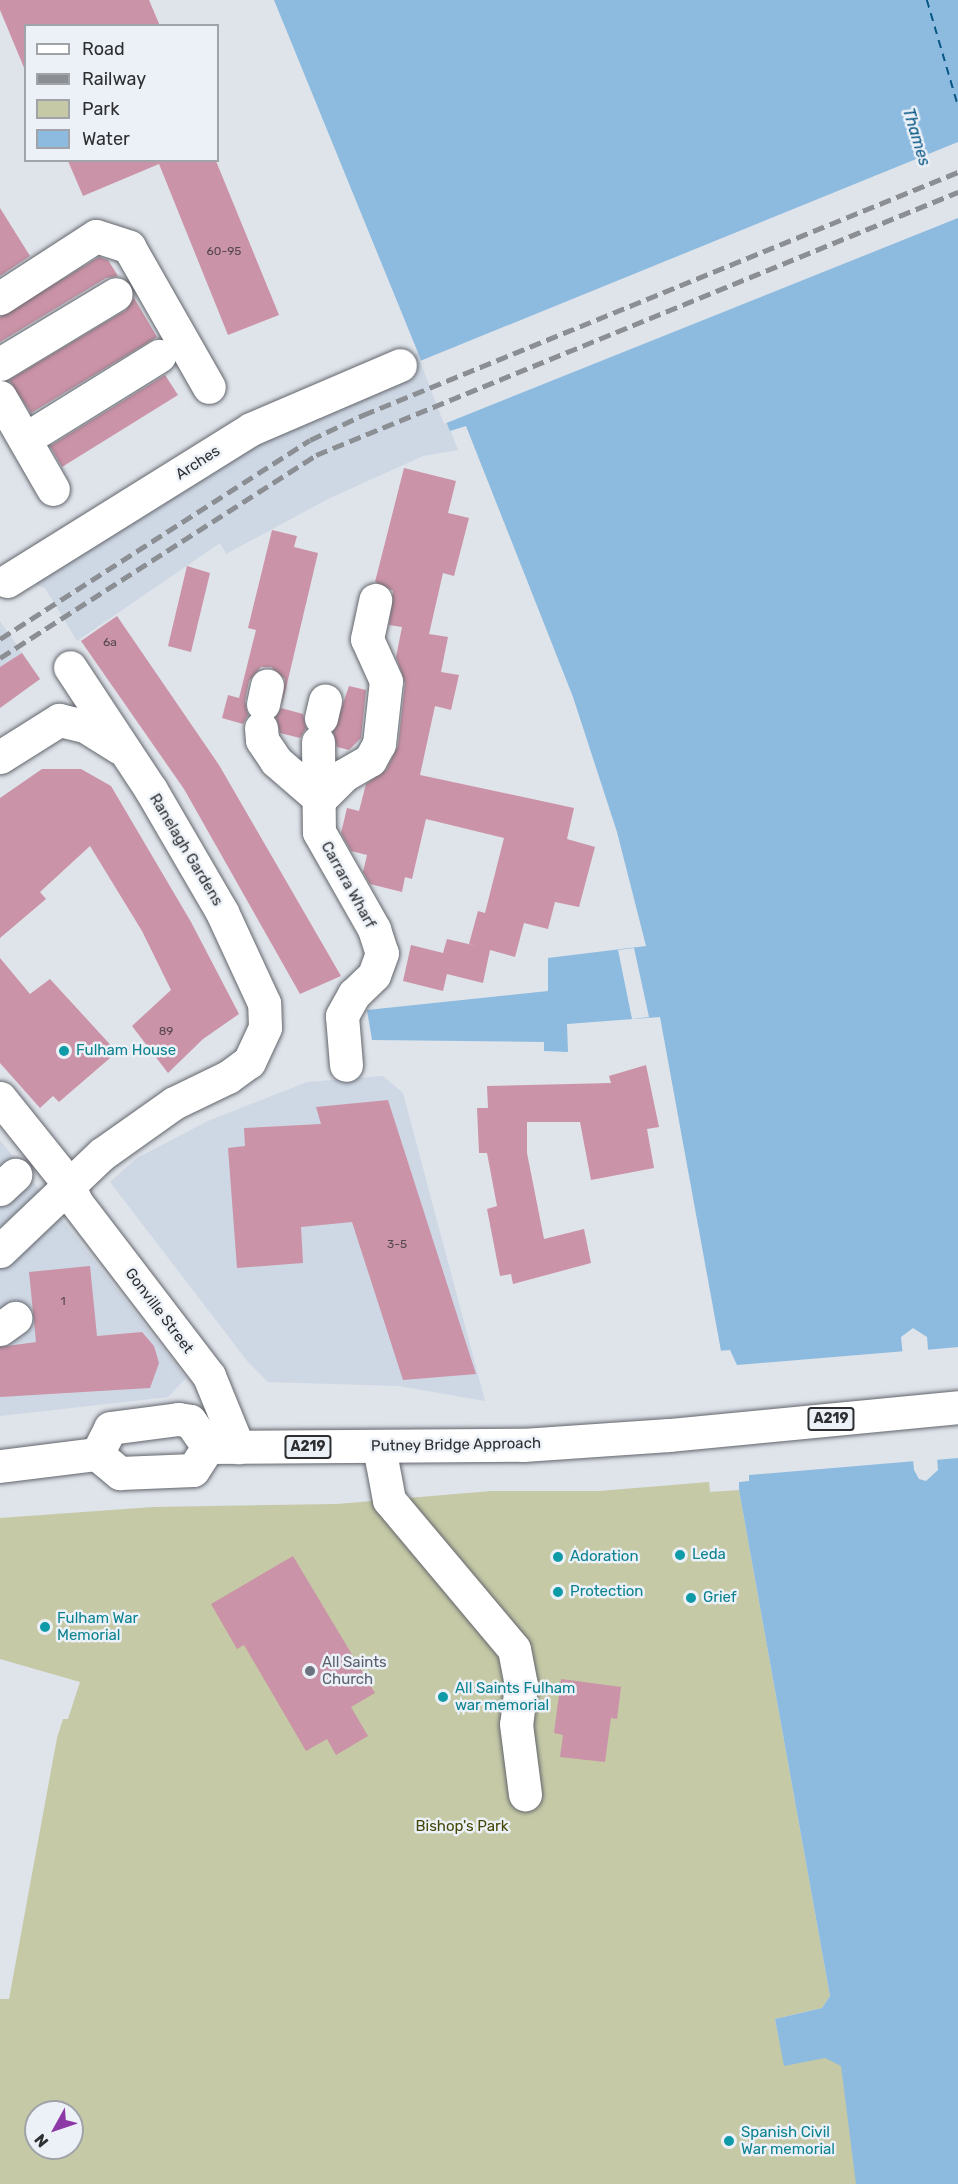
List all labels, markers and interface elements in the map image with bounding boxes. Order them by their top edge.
legend [24,24,219,162]
text: Road [82,38,125,60]
text: Railway [82,68,146,90]
text: Park [82,98,119,120]
water label: Thames [898,106,934,168]
text: Water [82,128,130,150]
house number: 60-95 [207,245,241,259]
street label: Arches [173,442,223,484]
house number: 6a [103,636,117,650]
street label: Ranelagh Gardens [145,791,227,909]
street label: Carrara Wharf [317,839,379,931]
house number: 89 [159,1025,173,1039]
place label: Fulham House [76,1042,176,1060]
marker: Fulham House [57,1044,71,1058]
house number: 3-5 [387,1238,407,1252]
street label: Gonville Street [121,1265,197,1357]
house number: 1 [60,1295,66,1309]
road number: A219 [807,1408,855,1430]
street label: Putney Bridge Approach [370,1435,542,1455]
road number: A219 [284,1436,332,1458]
place label: Leda [692,1546,726,1564]
place label: Adoration [570,1548,638,1566]
marker: Leda [673,1548,687,1562]
marker: Adoration [551,1550,565,1564]
place label: Protection [570,1583,643,1601]
marker: Protection [551,1585,565,1599]
place label: Grief [703,1589,737,1607]
marker: Grief [684,1591,698,1605]
place label: Fulham War Memorial [57,1609,138,1644]
marker: Fulham War Memorial [38,1620,52,1634]
place label: All Saints Church [322,1653,387,1688]
marker: All Saints Church [303,1664,317,1678]
place label: All Saints Fulham war memorial [455,1679,575,1714]
marker: All Saints Fulham war memorial [436,1690,450,1704]
park label: Bishop's Park [416,1818,508,1836]
north arrow [24,2100,84,2160]
place label: Spanish Civil War memorial [741,2123,835,2158]
text: N [30,2130,52,2151]
marker: Spanish Civil War memorial [722,2134,736,2148]

